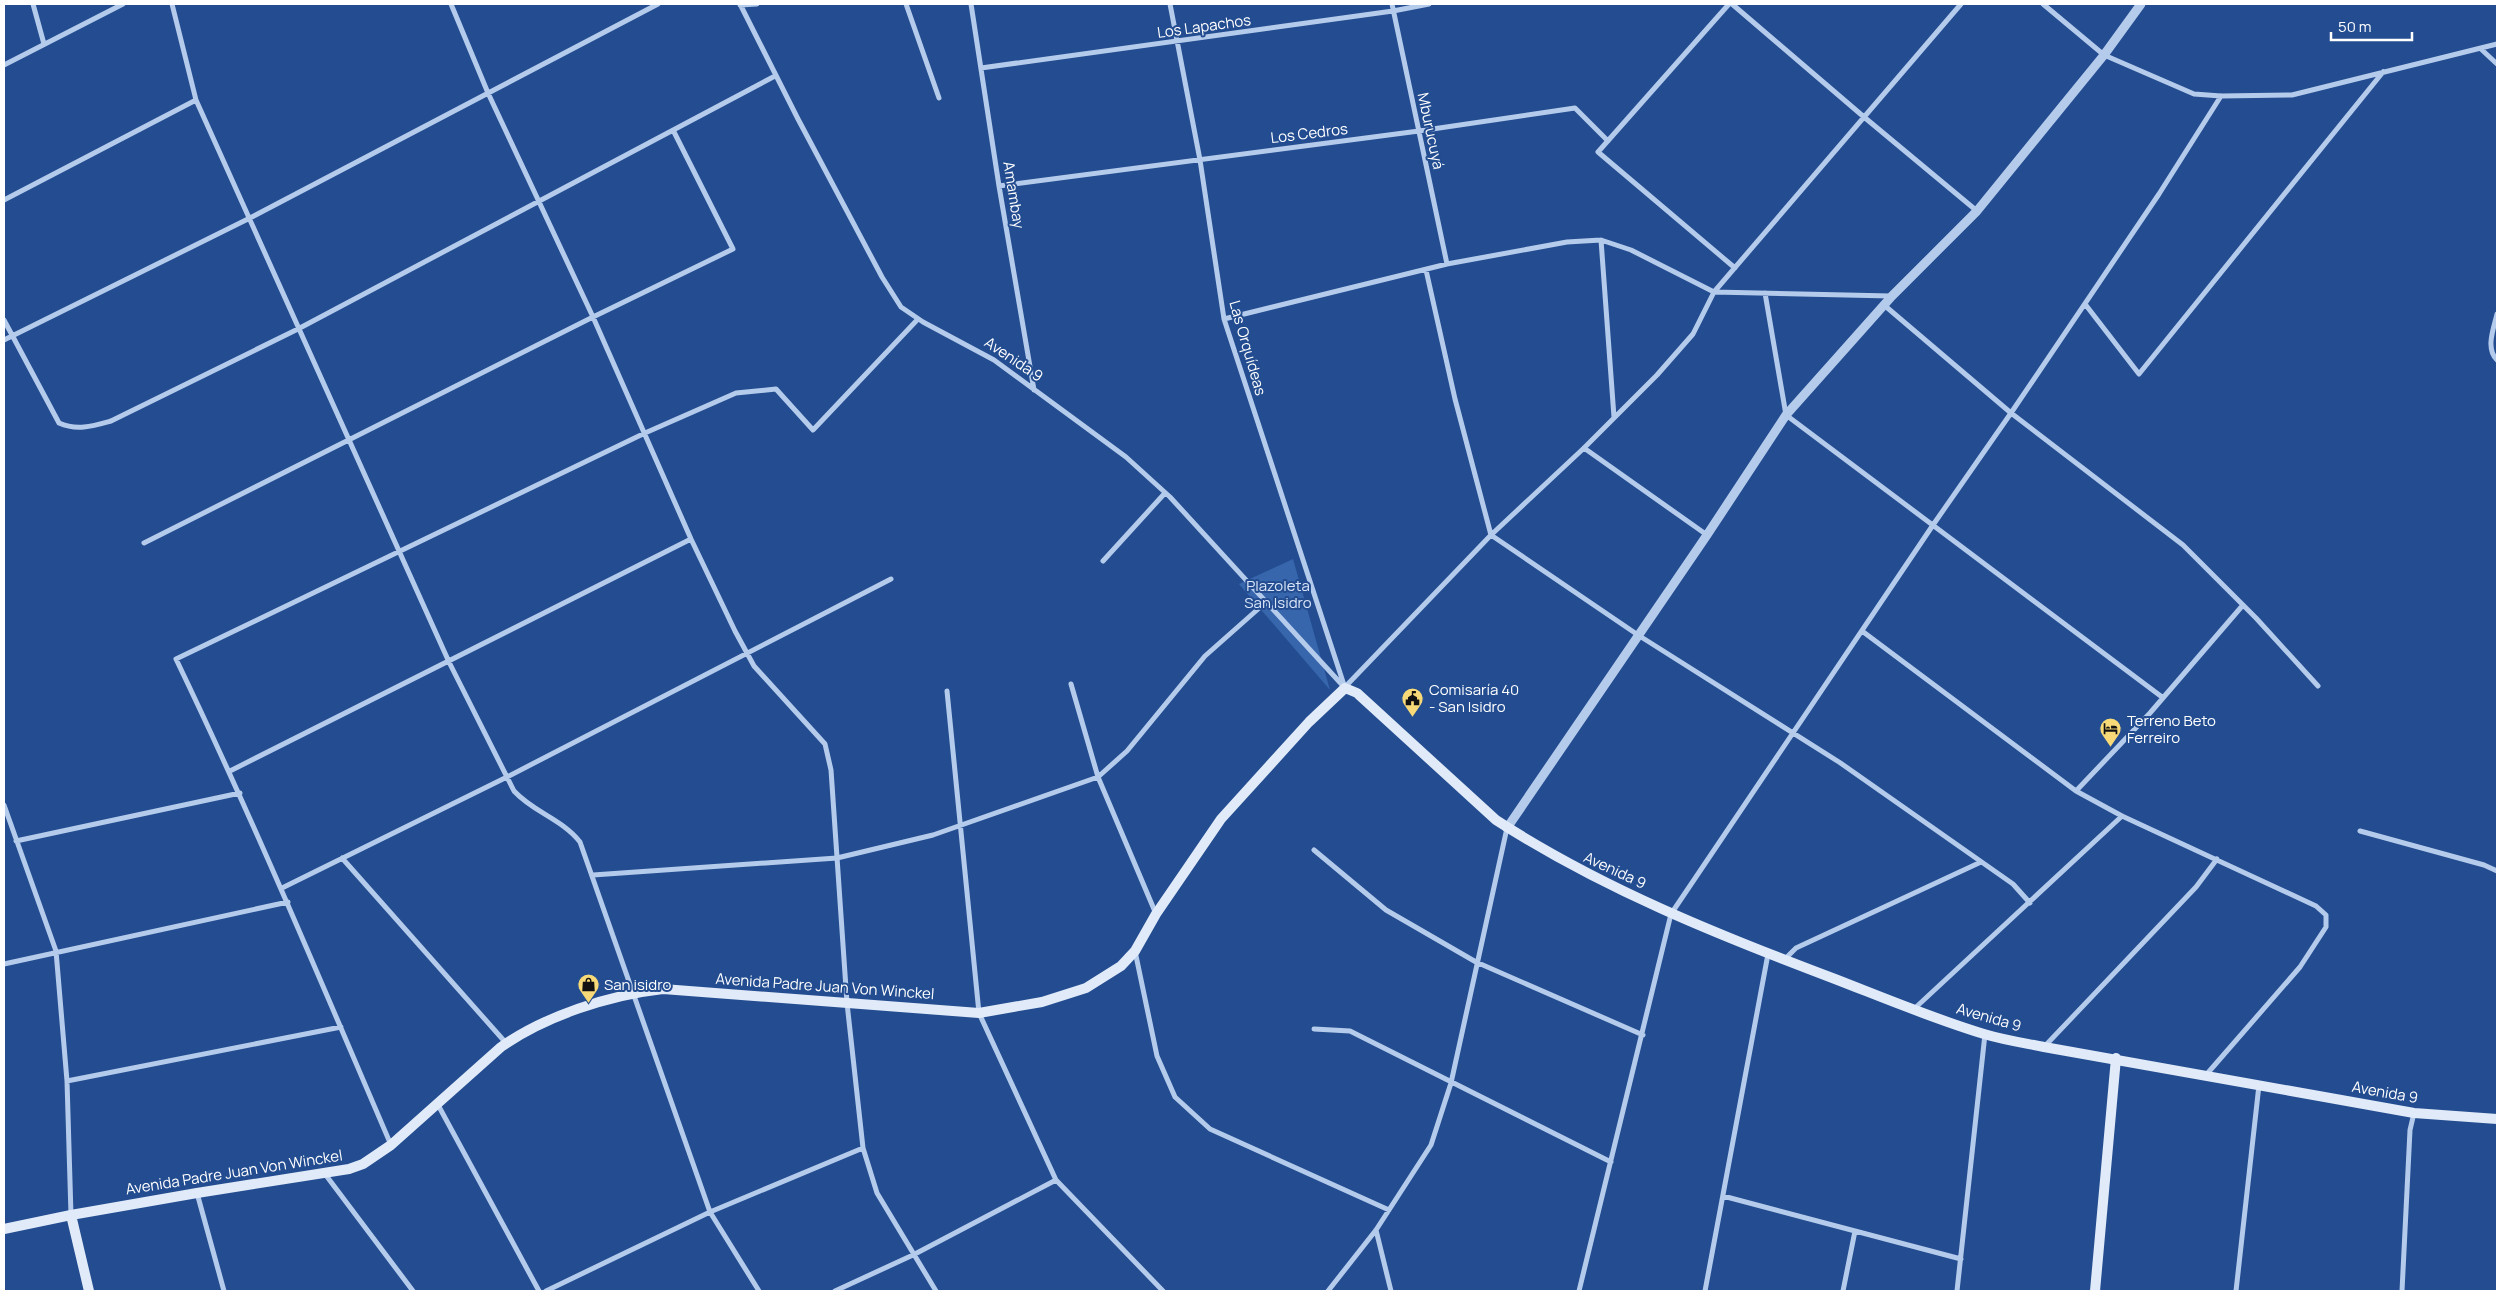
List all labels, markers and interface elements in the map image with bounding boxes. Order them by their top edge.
street label: Los Lapachos [1156,9,1252,43]
scale bar [2331,10,2412,42]
text: 50 m [2338,16,2372,37]
street label: Mburucuyá [1413,91,1449,171]
street label: Los Cedros [1269,118,1349,148]
street label: Amambay [998,160,1030,230]
street label: Las Orquídeas [1224,298,1272,398]
street label: Avenida 9 [980,332,1048,386]
park label: Plazoleta San Isidro [1244,575,1312,613]
place label: Comisaría 40 - San Isidro [1429,679,1519,717]
public building icon: Comisaría 40 - San Isidro [1401,686,1425,717]
place label: Terreno Beto Ferreiro [2127,710,2216,748]
hotel icon: Terreno Beto Ferreiro [2099,717,2123,748]
street label: Avenida 9 [1580,846,1650,894]
street label: Avenida Padre Juan Von Winckel [715,968,935,1004]
shop icon: San isidro [576,972,600,1003]
place label: San isidro [604,974,672,995]
street label: Avenida 9 [1954,998,2024,1036]
street label: Avenida 9 [2350,1076,2420,1108]
street label: Avenida Padre Juan Von Winckel [124,1144,344,1200]

